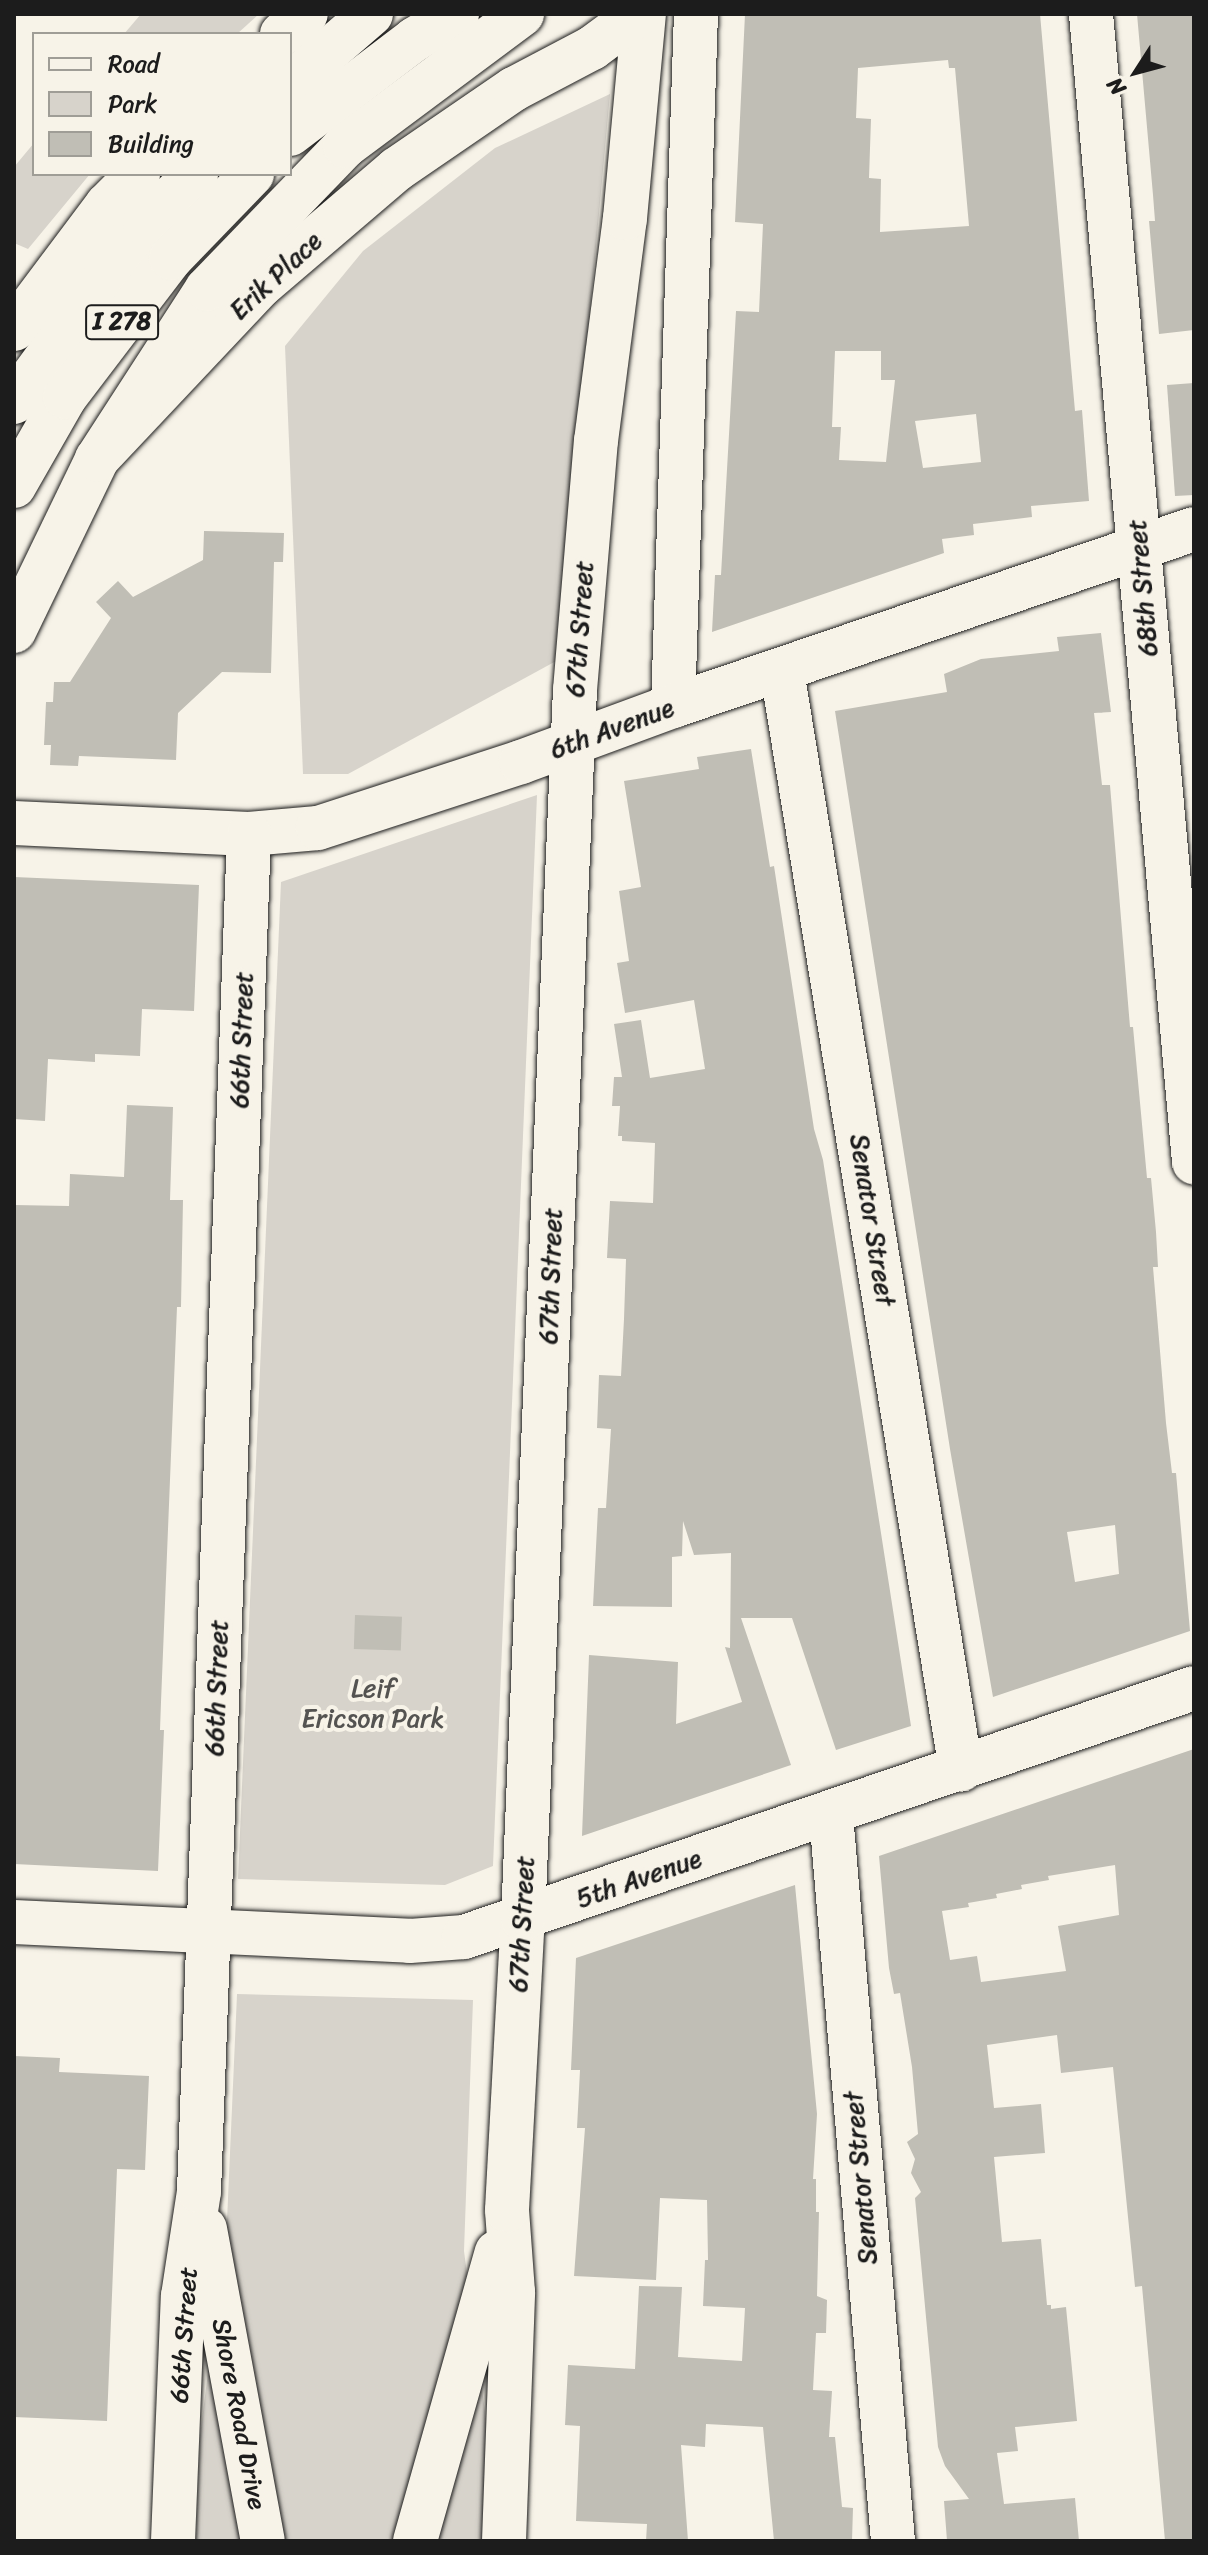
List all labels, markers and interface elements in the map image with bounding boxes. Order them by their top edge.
legend [32,32,292,176]
north arrow [1096,32,1176,112]
text: Road [108,43,159,85]
text: N [1096,69,1136,104]
text: Park [108,83,157,125]
text: Building [108,123,194,165]
street label: Erik Place [223,225,329,327]
road number: I 278 [84,302,160,342]
street label: 68th Street [1121,518,1165,658]
street label: 67th Street [560,560,600,698]
street label: 6th Avenue [546,692,678,766]
street label: 66th Street [224,971,260,1109]
street label: Senator Street [843,1132,901,1308]
street label: 67th Street [533,1207,569,1345]
street label: 66th Street [199,1619,235,1757]
park label: Leif Ericson Park [301,1673,445,1734]
street label: 5th Avenue [572,1843,706,1915]
street label: 67th Street [503,1855,541,1993]
street label: Senator Street [838,2090,884,2266]
street label: 66th Street [164,2266,204,2404]
street label: Shore Road Drive [205,2315,273,2513]

